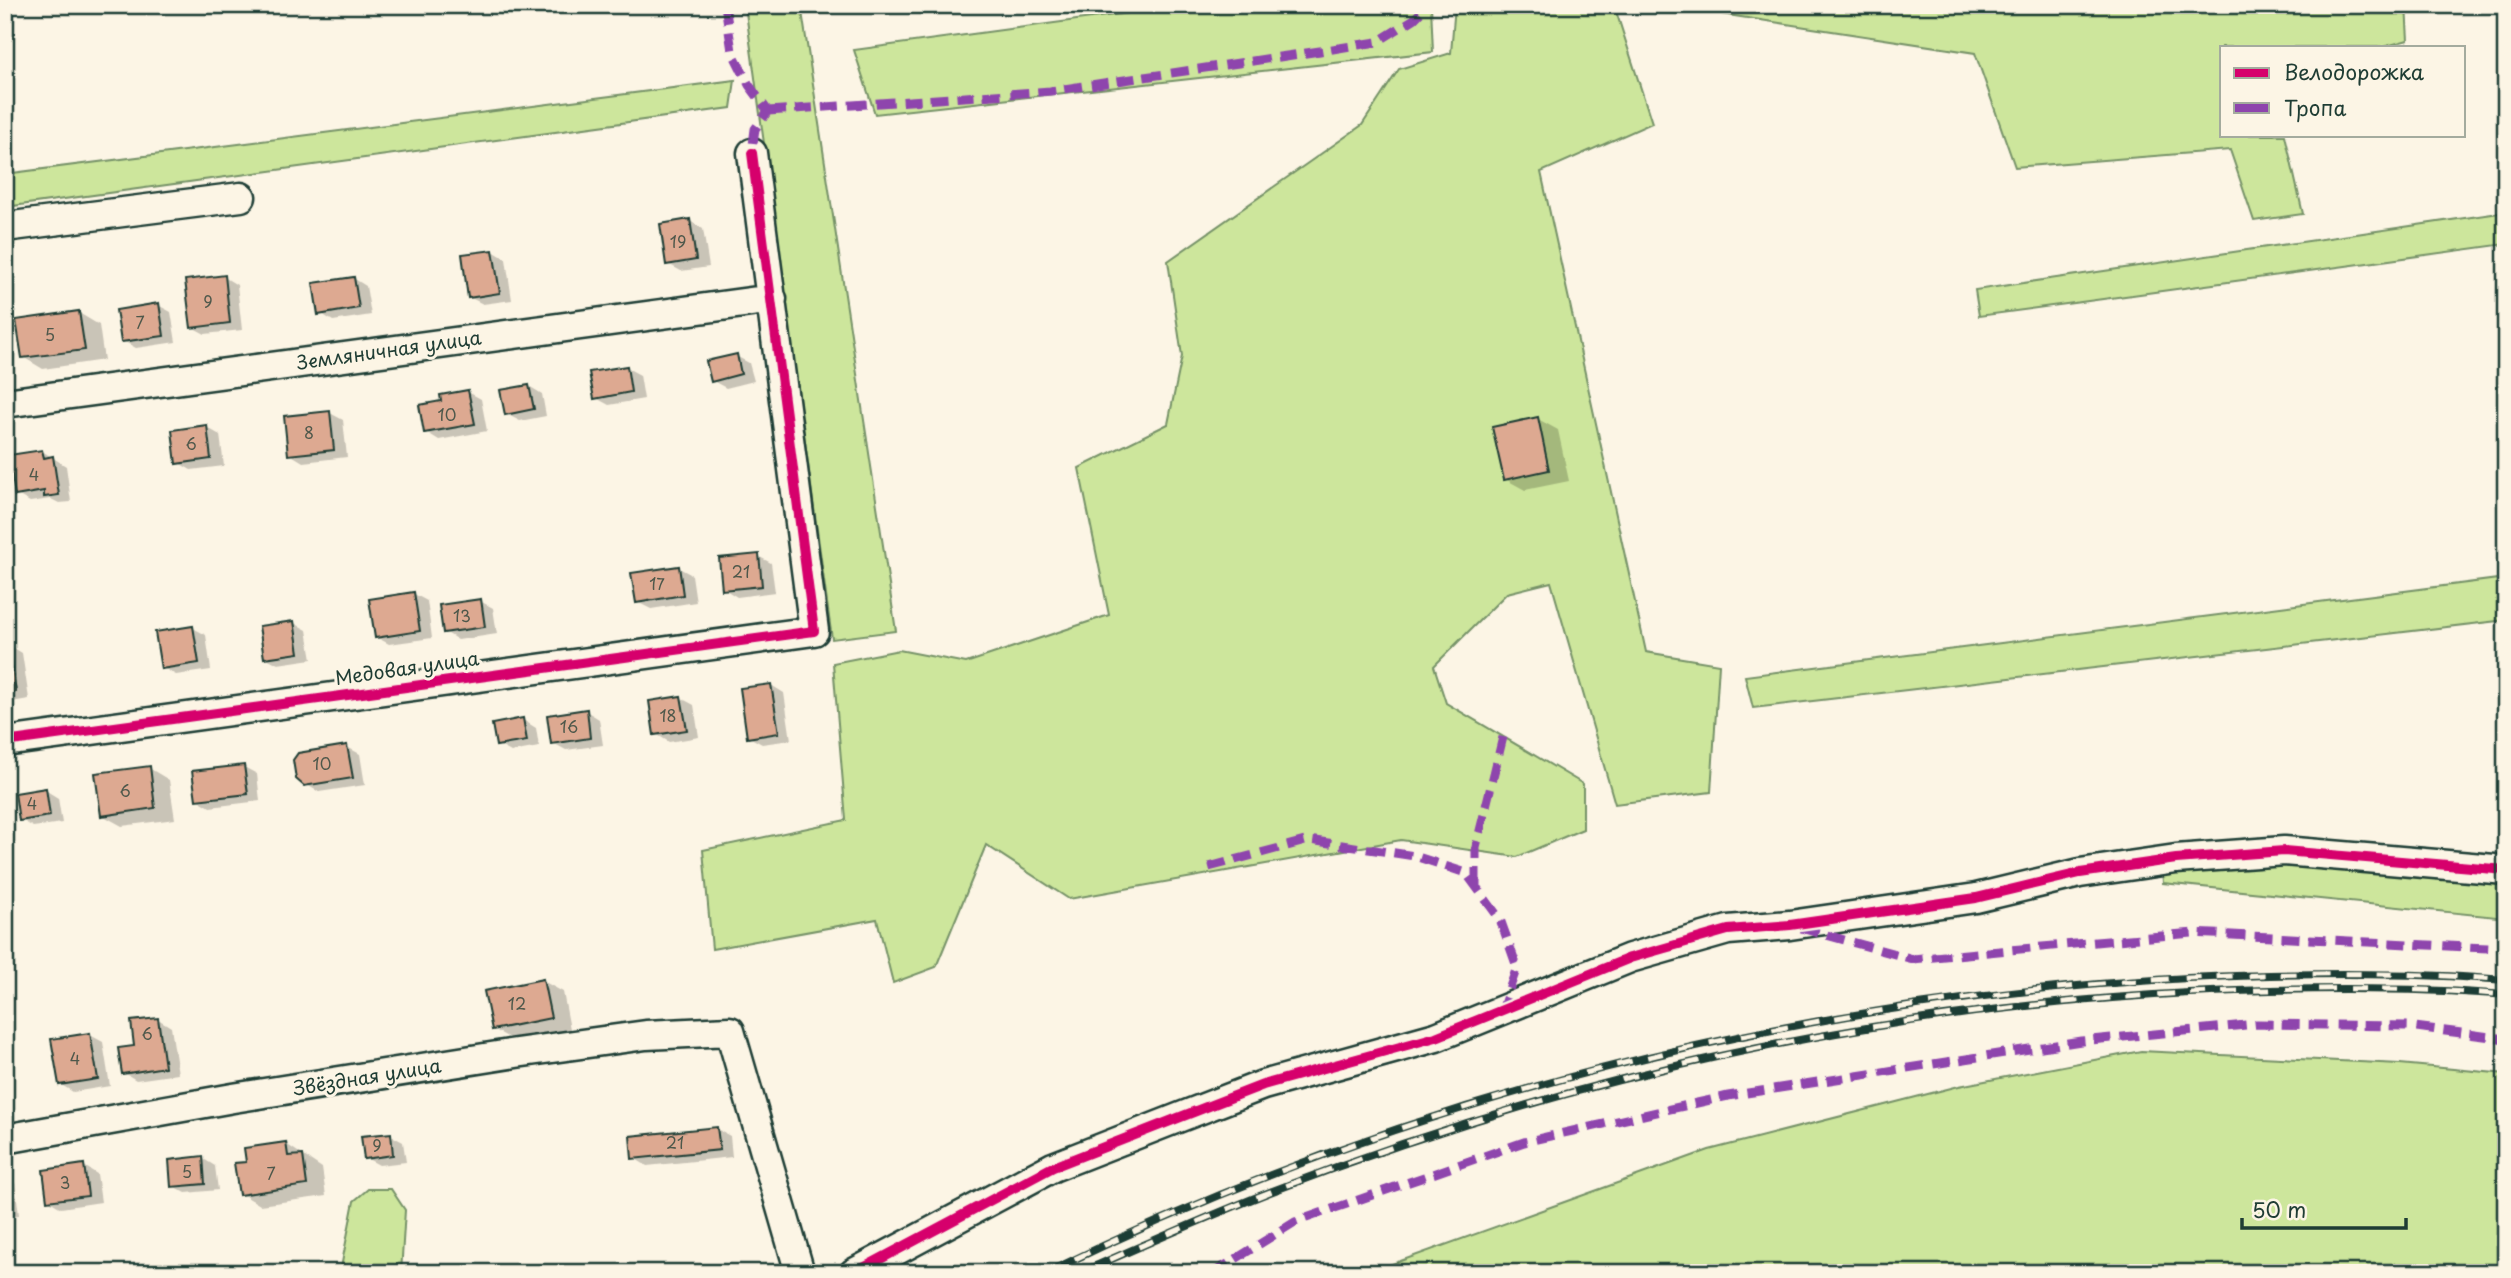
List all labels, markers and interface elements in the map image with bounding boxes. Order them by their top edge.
legend [2220,46,2466,136]
text: Велодорожка [2284,55,2425,87]
text: Тропа [2284,91,2346,123]
house number: 19 [670,229,686,253]
house number: 9 [203,289,213,313]
house number: 7 [135,310,145,334]
house number: 5 [45,322,55,346]
street label: Земляничная улица [295,322,483,376]
house number: 10 [438,402,456,426]
house number: 8 [304,420,314,444]
house number: 6 [185,431,197,455]
house number: 4 [29,462,39,486]
house number: 21 [732,559,750,583]
house number: 17 [649,571,665,595]
house number: 13 [453,603,471,627]
street label: Медовая улица [333,643,481,691]
house number: 18 [659,703,677,727]
house number: 16 [560,714,578,738]
house number: 10 [313,751,331,775]
house number: 6 [119,778,131,802]
house number: 4 [27,791,37,815]
house number: 12 [508,991,526,1015]
house number: 6 [141,1021,153,1045]
house number: 4 [70,1046,80,1070]
street label: Звёздная улица [291,1050,443,1102]
house number: 21 [666,1130,684,1154]
house number: 9 [372,1133,382,1157]
house number: 5 [182,1159,192,1183]
house number: 7 [266,1161,276,1185]
house number: 3 [60,1170,70,1194]
scale bar [2242,1187,2406,1231]
text: 50 m [2252,1193,2306,1225]

